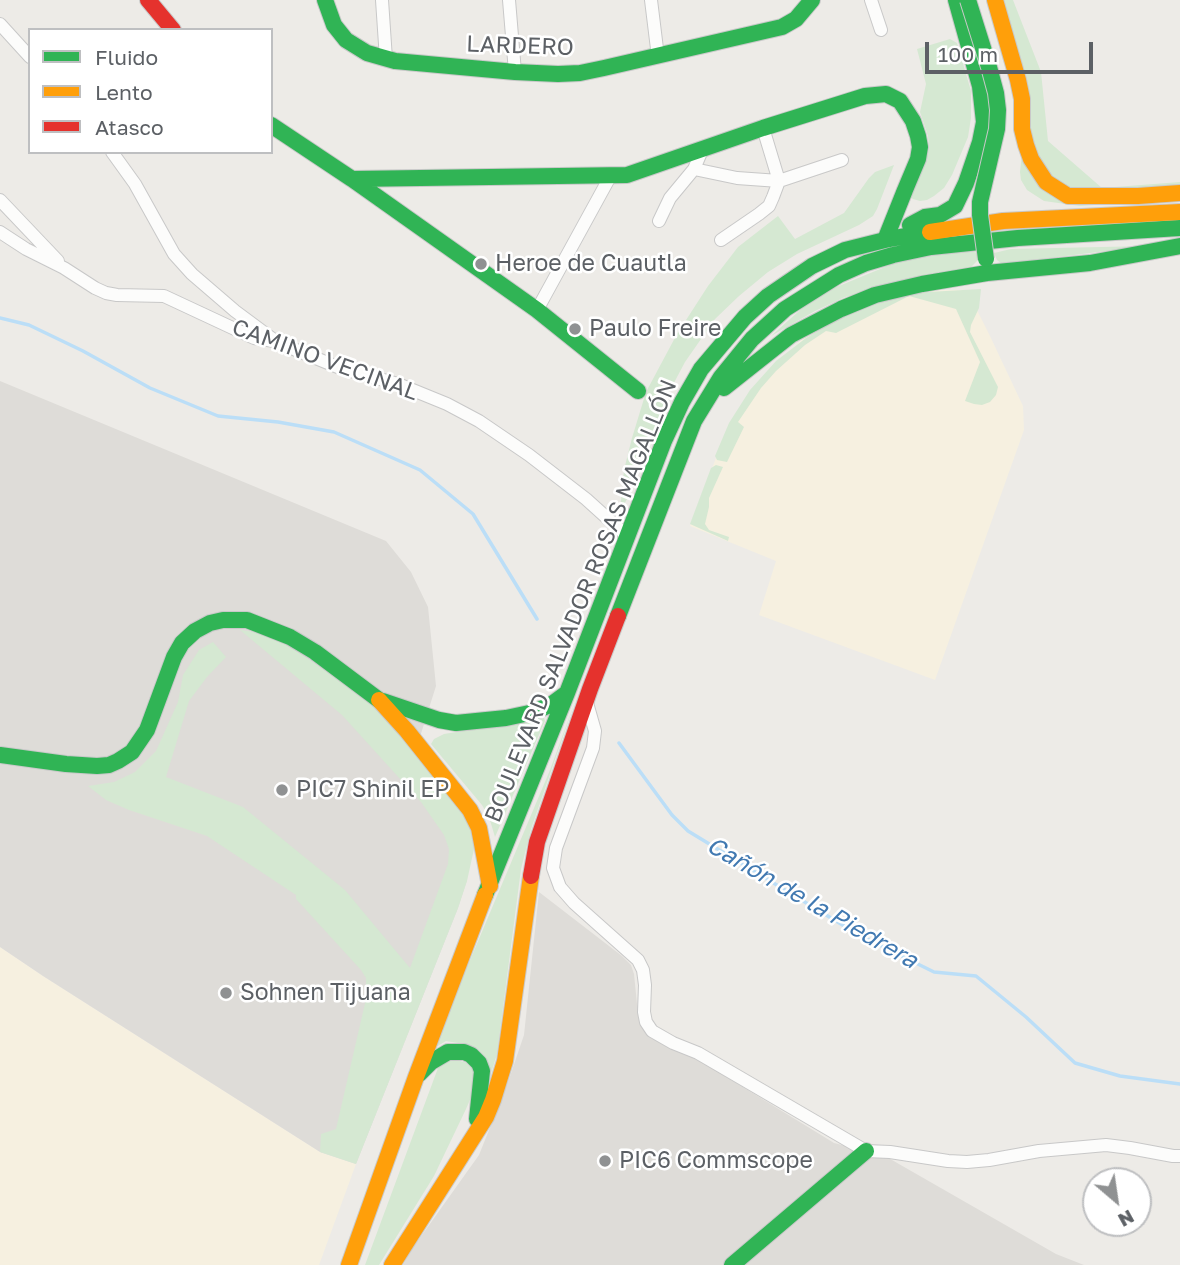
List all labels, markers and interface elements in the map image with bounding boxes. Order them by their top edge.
legend [28,28,273,154]
scale bar [928,28,1096,72]
street label: LARDERO [466,30,574,62]
text: 100 m [938,41,998,67]
text: Fluido [95,44,158,70]
text: Lento [95,79,153,105]
text: Atasco [95,114,164,140]
place label: Heroe de Cuautla [495,250,687,278]
marker: Heroe de Cuautla [473,256,489,272]
street label: CAMINO VECINAL [228,314,422,406]
place label: Paulo Freire [589,315,721,343]
marker: Paulo Freire [567,321,583,337]
street label: BOULEVARD SALVADOR ROSAS MAGALLÓN [479,376,683,826]
place label: PIC7 Shinil EP [296,776,449,804]
marker: PIC7 Shinil EP [274,782,290,798]
water label: Cañón de la Piedrera [702,831,922,975]
place label: Sohnen Tijuana [240,979,411,1007]
marker: Sohnen Tijuana [218,985,234,1001]
place label: PIC6 Commscope [619,1147,813,1175]
marker: PIC6 Commscope [597,1153,613,1169]
north arrow [1082,1167,1152,1237]
text: N [1115,1205,1138,1233]

